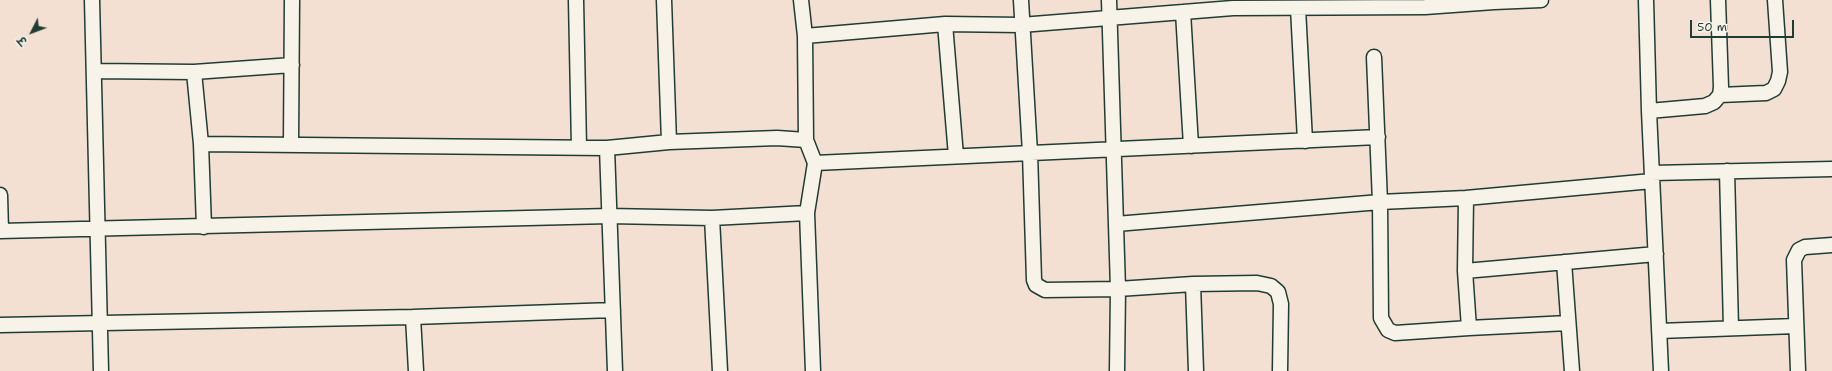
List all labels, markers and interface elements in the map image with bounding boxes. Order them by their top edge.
north arrow [12,12,52,52]
scale bar [1692,12,1796,38]
text: 50 m [1697,19,1727,35]
text: उ [15,33,31,48]

